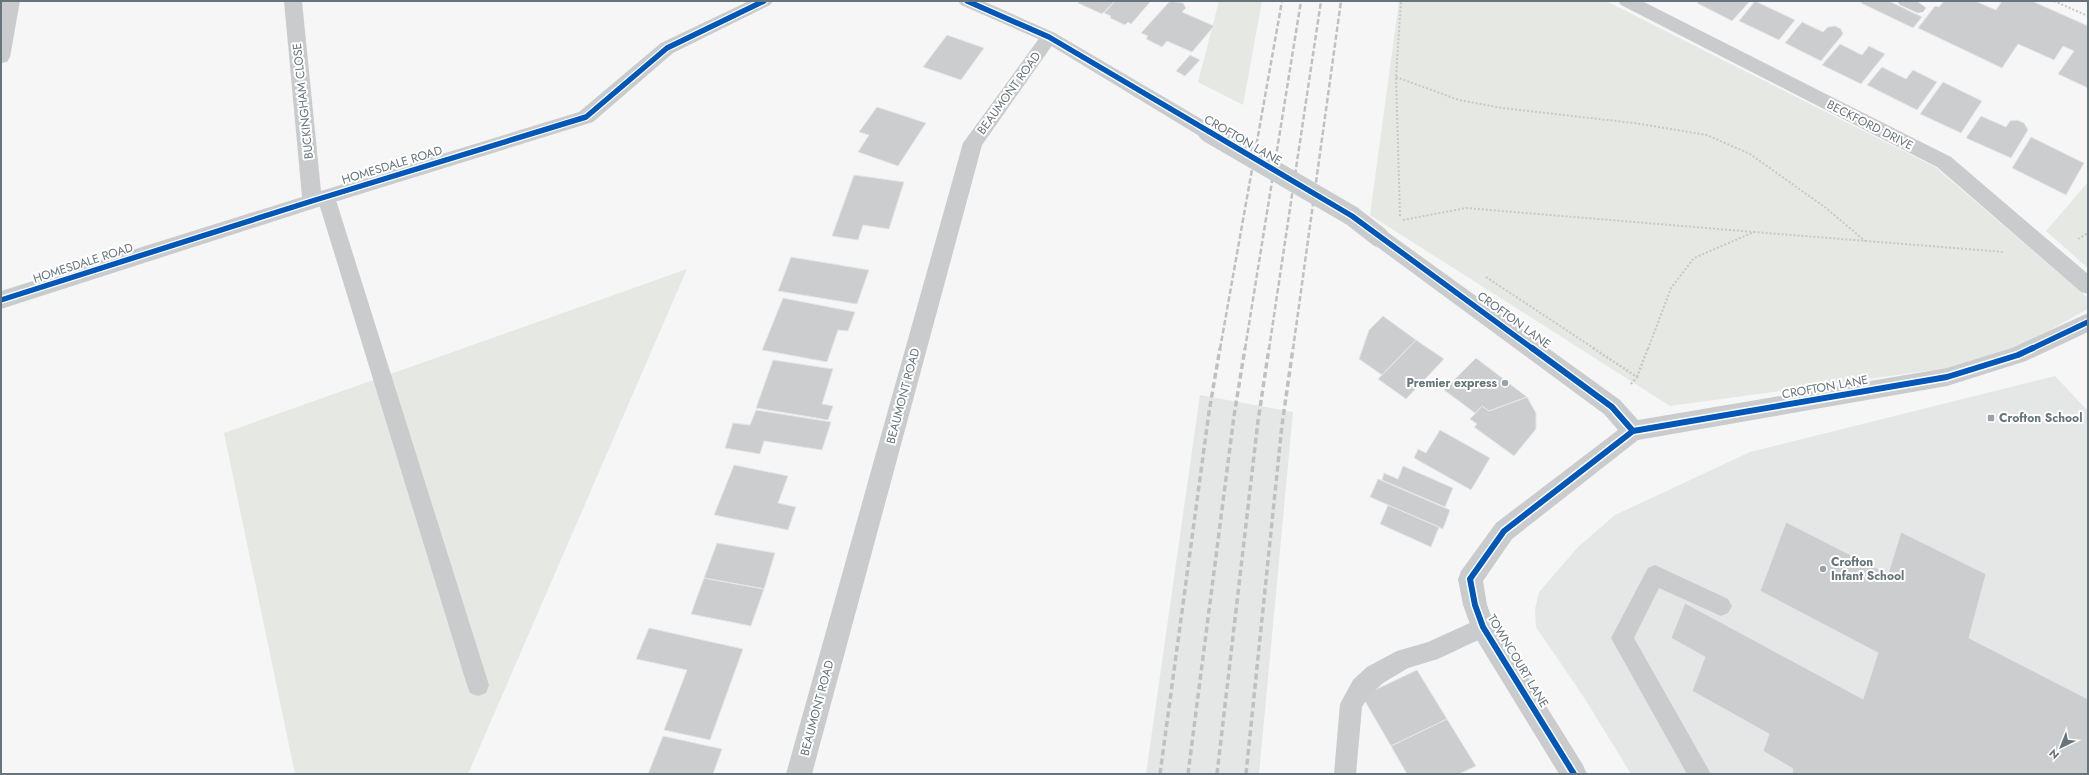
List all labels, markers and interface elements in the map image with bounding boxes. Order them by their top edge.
street label: BUCKINGHAM CLOSE [288,42,318,160]
street label: BEAUMONT ROAD [973,48,1045,138]
street label: BECKFORD DRIVE [1824,96,1916,154]
street label: CROFTON LANE [1201,110,1285,170]
street label: HOMESDALE ROAD [340,141,444,189]
street label: HOMESDALE ROAD [31,238,135,288]
street label: CROFTON LANE [1474,287,1554,353]
street label: BEAUMONT ROAD [882,346,924,446]
street label: CROFTON LANE [1781,371,1869,403]
place label: Premier express [1407,374,1498,392]
marker: Premier express [1500,378,1510,388]
place label: Crofton School [1999,409,2082,427]
marker: Crofton School [1986,413,1996,423]
place label: Crofton Infant School [1831,553,1904,585]
marker: Crofton Infant School [1818,564,1828,574]
street label: TOWNCOURT LANE [1483,611,1553,711]
street label: BEAUMONT ROAD [796,658,838,758]
north arrow [2041,727,2081,767]
text: N [2046,745,2063,763]

